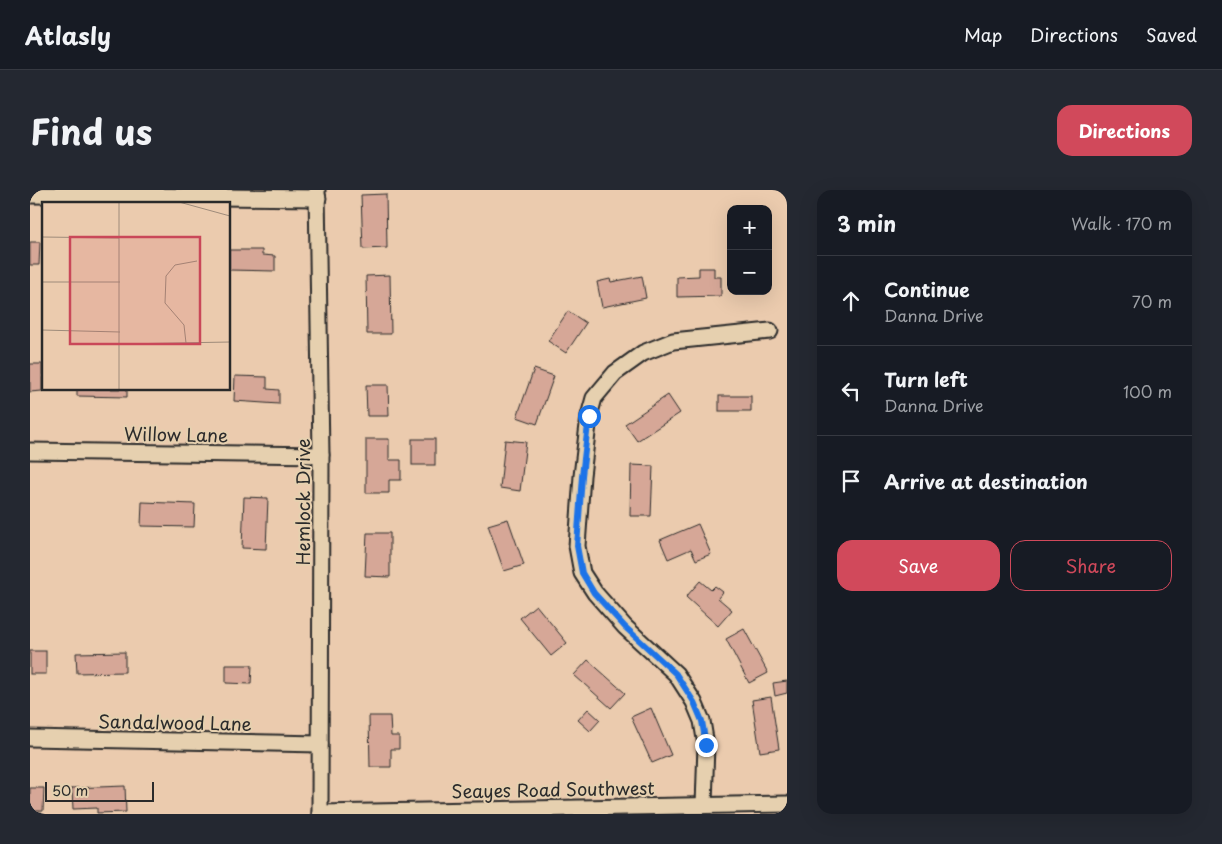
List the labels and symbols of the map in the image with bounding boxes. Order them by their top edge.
inset map [42,202,230,390]
route start [578,405,601,428]
street label: Willow Lane [124,420,228,448]
street label: Hemlock Drive [289,438,316,566]
street label: Sandalwood Lane [98,707,252,737]
route end [695,734,718,757]
street label: Seayes Road Southwest [451,774,655,804]
scale bar [45,779,154,802]

